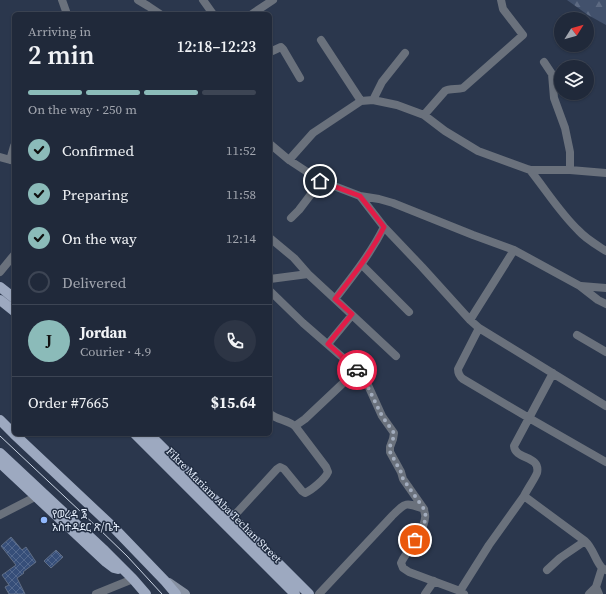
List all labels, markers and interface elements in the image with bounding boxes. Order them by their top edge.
north arrow [554,12,594,52]
map controls [554,12,594,100]
text: Arriving in [28,23,91,40]
text: 12:18–12:23 [177,36,256,57]
text: 2 min [28,37,95,73]
button: layers [554,60,594,100]
text: On the way · 250 m [28,101,137,118]
icon: check [28,139,50,161]
text: Confirmed [62,140,134,161]
text: 11:52 [226,142,256,159]
pin [303,164,337,198]
icon: home [309,170,331,192]
icon: check [28,183,50,205]
text: Preparing [62,184,128,205]
text: 11:58 [226,186,256,203]
icon: check [28,227,50,249]
text: On the way [62,228,137,249]
text: 12:14 [226,230,256,247]
text: Delivered [62,272,126,293]
button: phone [214,320,256,362]
text: Jordan [80,322,127,343]
text: J [46,330,52,351]
text: Courier · 4.9 [80,343,151,360]
courier [337,350,377,390]
icon: car [346,359,368,381]
text: Order #7665 [28,392,109,413]
text: $15.64 [211,392,256,413]
street label: Fikre Mariam Aba Techan Street [163,444,285,567]
place label: የወረዳ ፮ አስተዳደር ጽ/ቤት [52,507,120,535]
marker: የወረዳ ፮ አስተዳደር ጽ/ቤት [39,515,49,525]
pin [398,523,432,557]
icon: bag [404,529,426,551]

